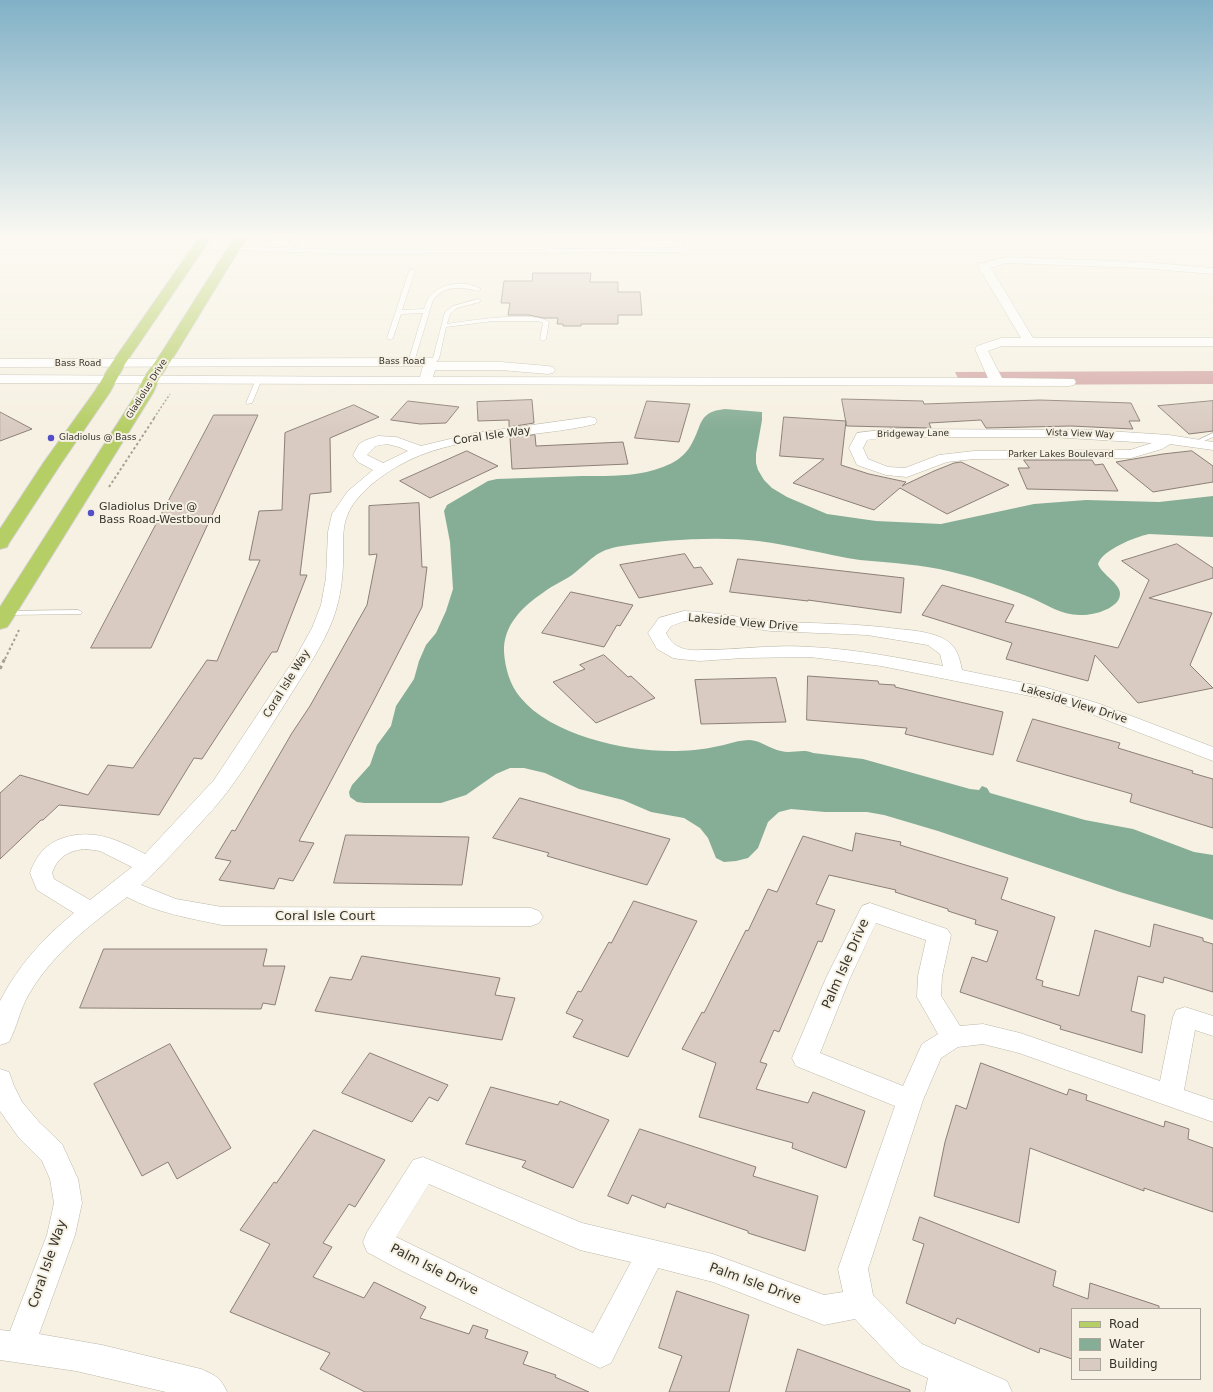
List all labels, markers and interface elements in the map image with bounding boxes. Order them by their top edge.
street label: Gladiolus Drive [124,357,170,421]
street label: Bass Road [379,357,425,367]
street label: Bass Road [55,359,101,369]
street label: Coral Isle Way [452,424,532,448]
street label: Vista View Way [1046,427,1114,441]
street label: Bridgeway Lane [877,428,949,440]
marker: Gladiolus @ Bass [46,433,56,443]
place label: Gladiolus @ Bass [59,433,136,443]
street label: Parker Lakes Boulevard [1008,450,1114,460]
place label: Gladiolus Drive @ Bass Road-Westbound [99,500,221,526]
marker: Gladiolus Drive @ Bass Road-Westbound [86,508,96,518]
street label: Lakeside View Drive [687,612,799,634]
street label: Coral Isle Way [261,647,313,721]
street label: Lakeside View Drive [1019,682,1129,726]
street label: Coral Isle Court [275,909,375,925]
street label: Palm Isle Drive [819,917,873,1011]
street label: Coral Isle Way [26,1218,70,1310]
street label: Palm Isle Drive [387,1241,481,1299]
street label: Palm Isle Drive [707,1260,803,1308]
legend [1071,1308,1201,1380]
text: Road [1109,1317,1139,1331]
text: Water [1109,1337,1144,1351]
text: Building [1109,1357,1158,1371]

